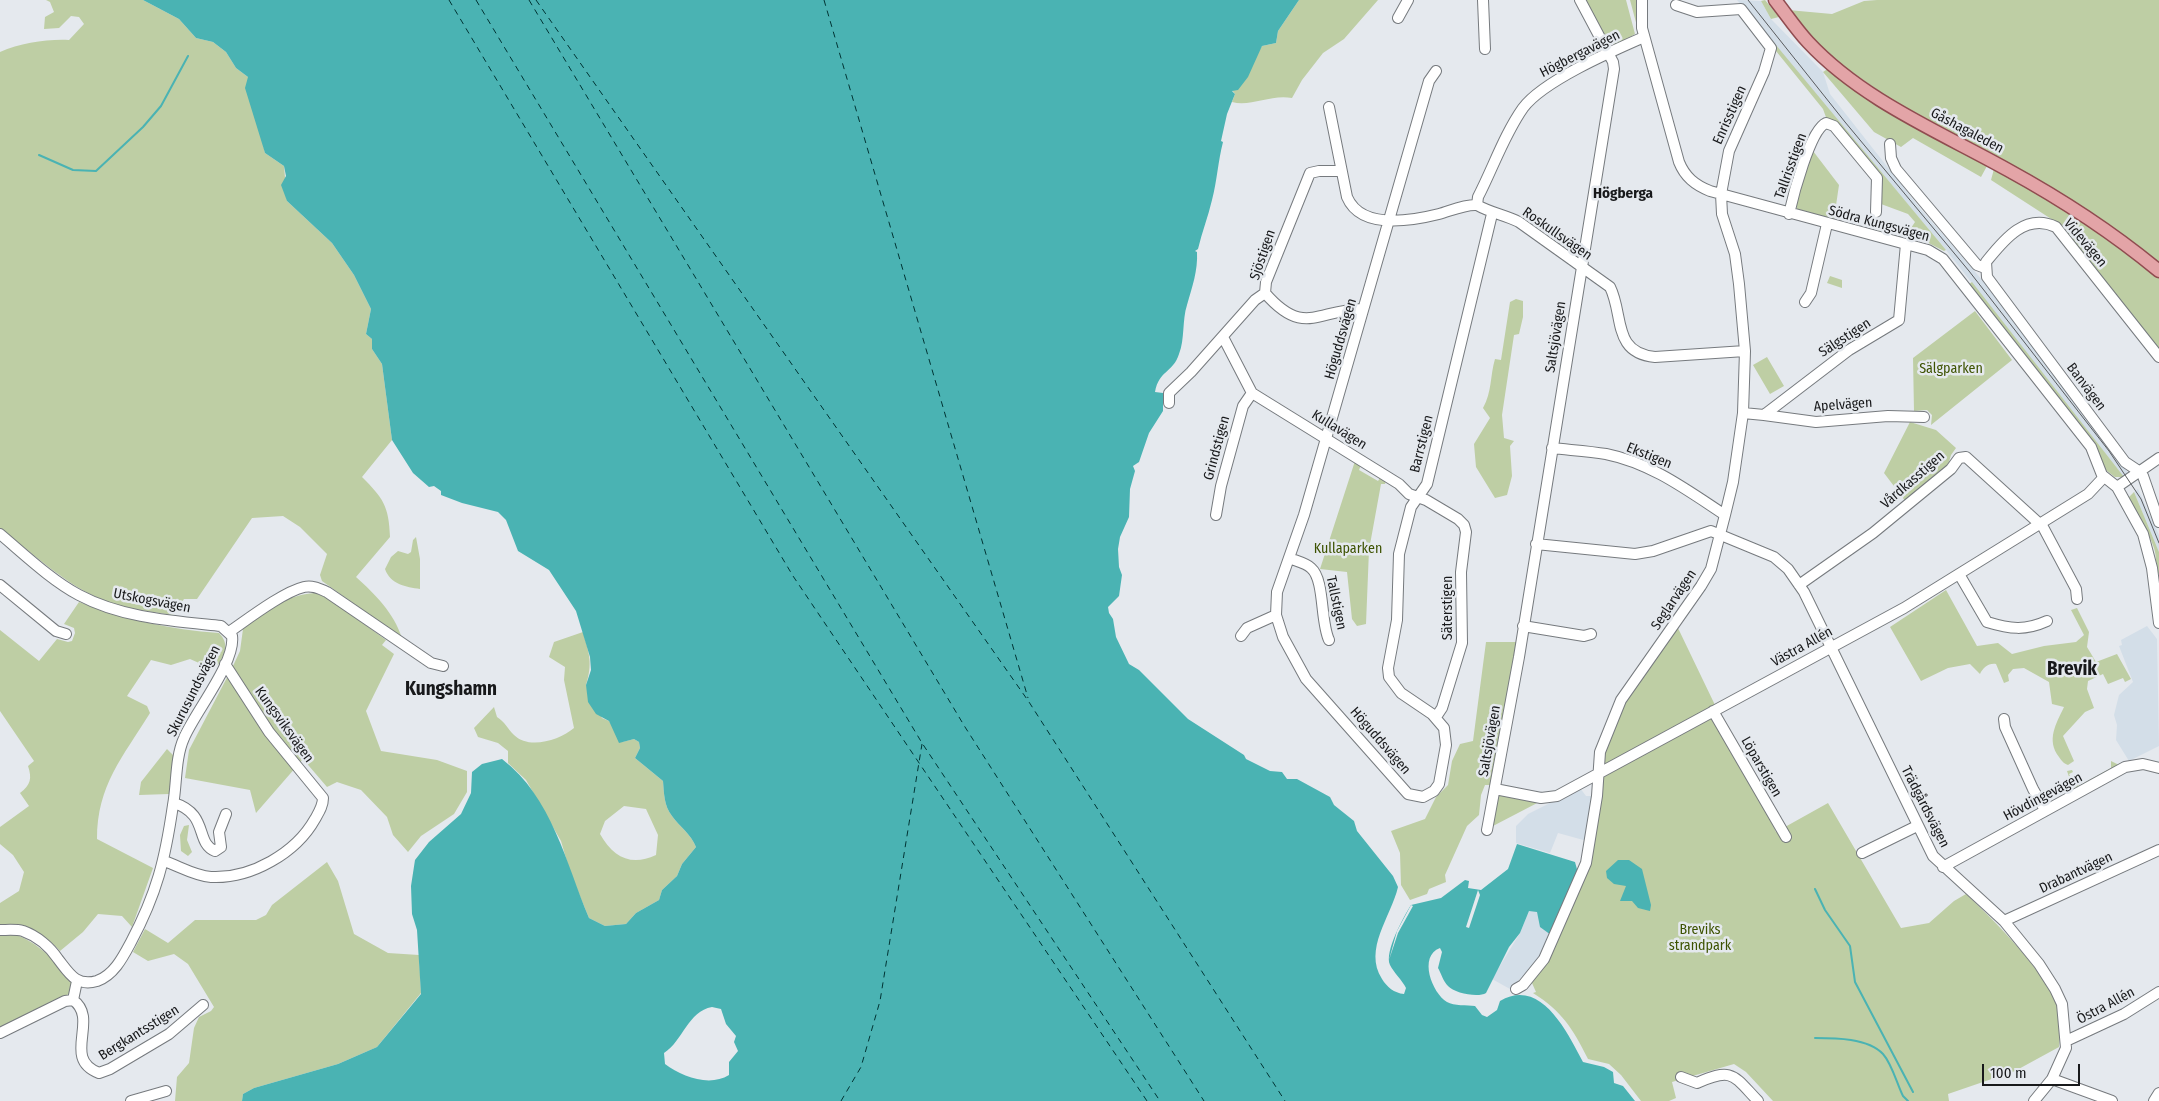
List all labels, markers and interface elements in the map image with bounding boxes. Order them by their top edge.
street label: Högbergavägen [1537,27,1623,81]
street label: Enrisstigen [1710,83,1750,147]
street label: Gåshagaleden [1928,105,2006,157]
street label: Tallrisstigen [1771,131,1811,201]
district label: Högberga [1593,185,1653,203]
street label: Södra Kungsvägen [1827,202,1931,246]
street label: Roskullsvägen [1519,204,1595,264]
street label: Videvägen [2060,215,2110,271]
street label: Sjöstigen [1247,227,1279,283]
street label: Höguddsvägen [1321,296,1361,382]
street label: Saltsjövägen [1542,300,1570,374]
street label: Sälgstigen [1816,315,1874,361]
street label: Banvägen [2063,360,2109,414]
park label: Sälgparken [1919,361,1983,377]
street label: Apelvägen [1813,395,1873,415]
street label: Kullavägen [1308,406,1370,454]
street label: Barrstigen [1407,413,1437,475]
street label: Grindstigen [1200,414,1234,482]
street label: Ekstigen [1624,439,1674,473]
street label: Vårdkasstigen [1878,448,1948,512]
park label: Kullaparken [1314,541,1382,557]
street label: Seglarvägen [1648,567,1700,633]
street label: Tallstigen [1322,575,1350,631]
street label: Säterstigen [1440,576,1456,640]
street label: Utskogsvägen [112,585,192,617]
street label: Västra Allén [1768,623,1836,671]
street label: Skurusundsvägen [164,643,224,739]
district label: Brevik [2047,659,2097,681]
district label: Kungshamn [405,679,497,701]
street label: Kungsviksvägen [251,684,317,766]
street label: Höguddsvägen [1346,704,1414,778]
street label: Saltsjövägen [1475,704,1505,778]
street label: Löparstigen [1737,734,1785,800]
street label: Trädgårdsvägen [1897,763,1953,851]
street label: Hövdingevägen [2001,769,2085,825]
street label: Drabantvägen [2037,849,2115,897]
park label: Breviks strandpark [1669,922,1731,954]
street label: Östra Allén [2074,984,2138,1028]
street label: Bergkantsstigen [96,1002,182,1064]
scale bar [1984,1054,2082,1086]
text: 100 m [1990,1064,2027,1082]

